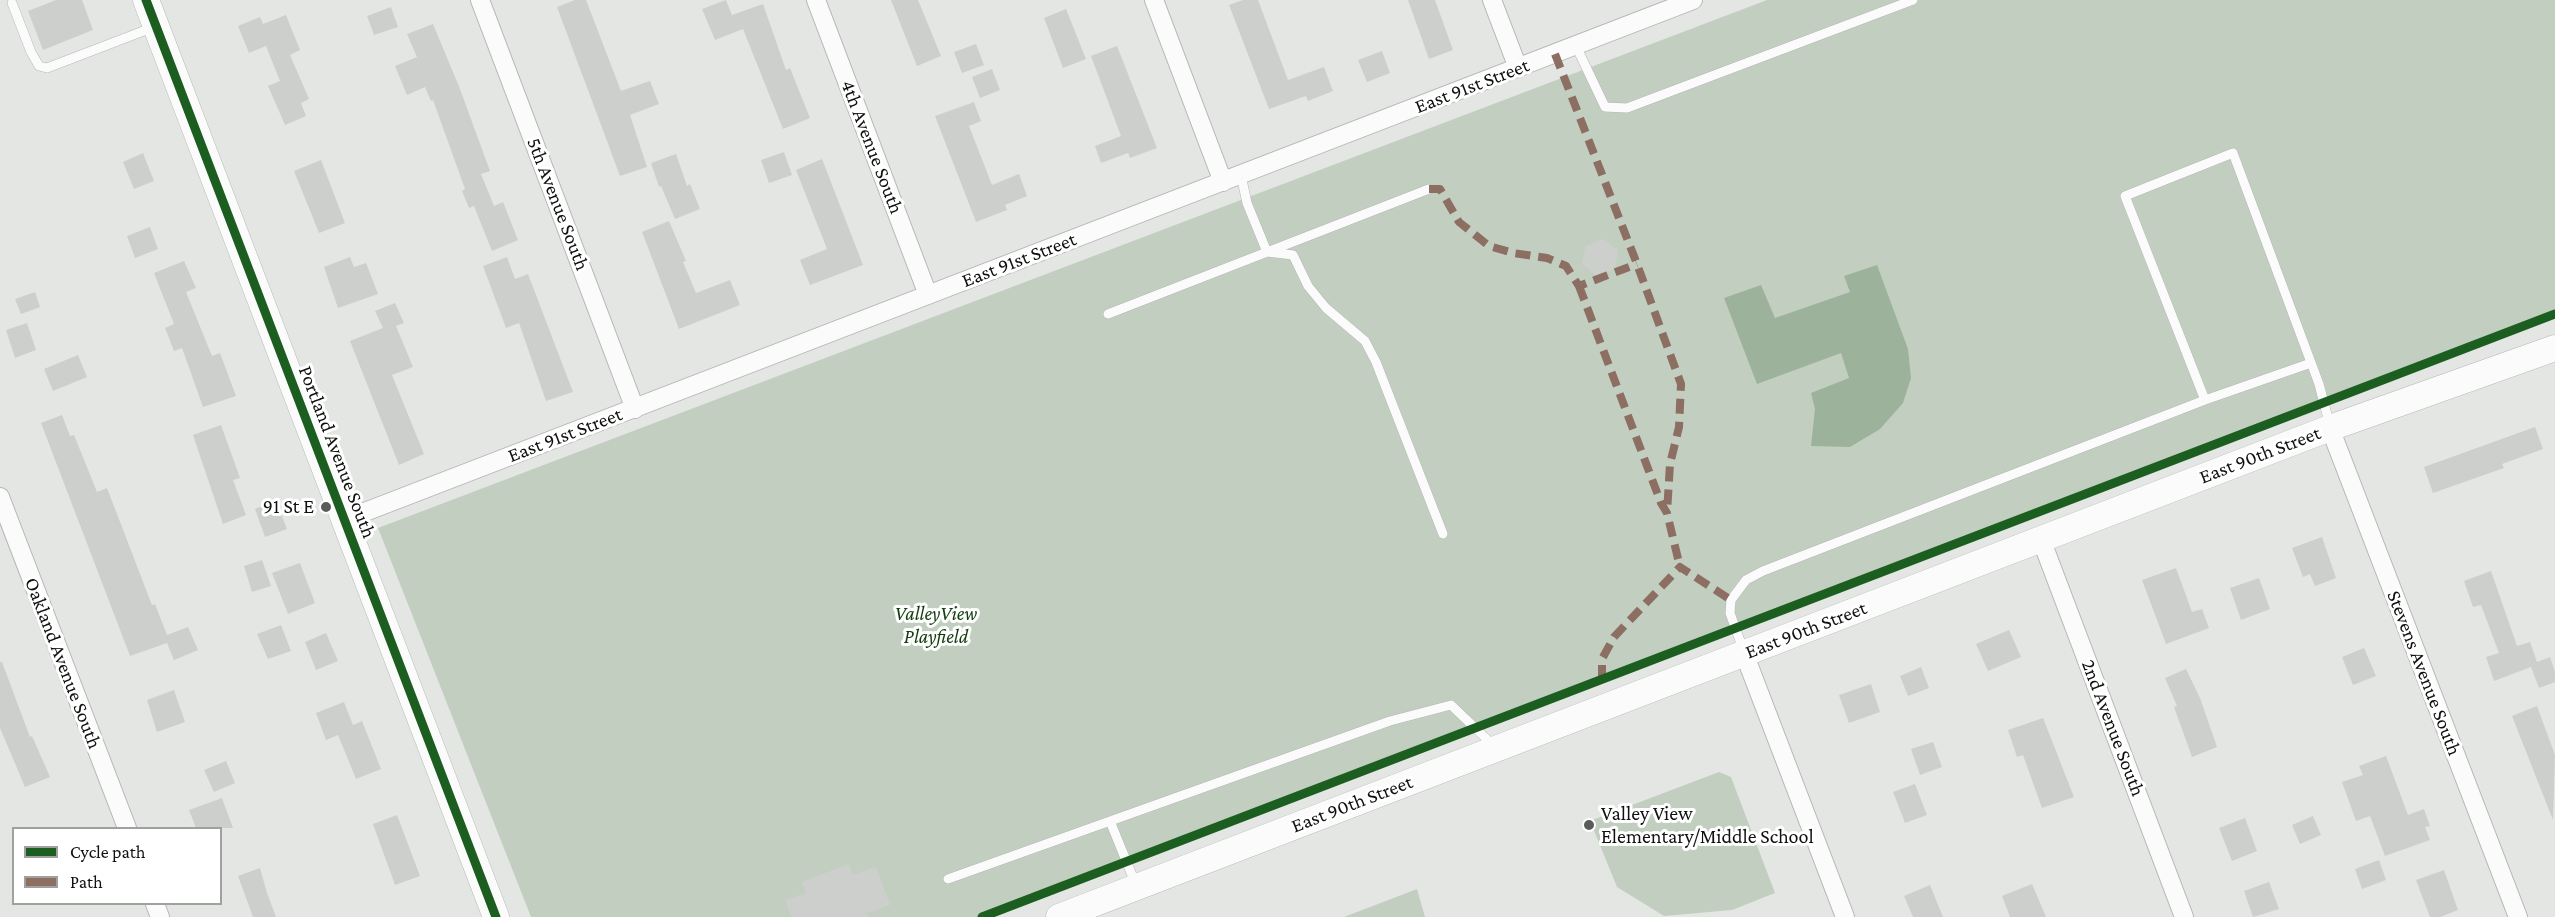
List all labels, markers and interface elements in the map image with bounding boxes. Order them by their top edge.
street label: East 91st Street [1412,53,1532,119]
street label: 4th Avenue South [835,77,909,217]
street label: 5th Avenue South [522,134,594,274]
street label: East 91st Street [959,227,1079,293]
street label: Portland Avenue South [293,362,381,542]
street label: East 91st Street [505,402,625,468]
street label: East 90th Street [2196,421,2324,489]
place label: 91 St E [263,495,314,519]
marker: 91 St E [319,500,333,514]
street label: Oakland Avenue South [19,574,107,752]
street label: Stevens Avenue South [2381,587,2467,759]
street label: East 90th Street [1742,596,1870,664]
park label: ValleyView Playfield [895,602,977,649]
street label: 2nd Avenue South [2076,656,2150,800]
street label: East 90th Street [1288,770,1416,838]
place label: Valley View Elementary/Middle School [1601,802,1814,849]
marker: Valley View Elementary/Middle School [1582,818,1596,832]
legend [12,827,222,905]
text: Cycle path [70,842,145,862]
text: Path [70,872,103,892]

